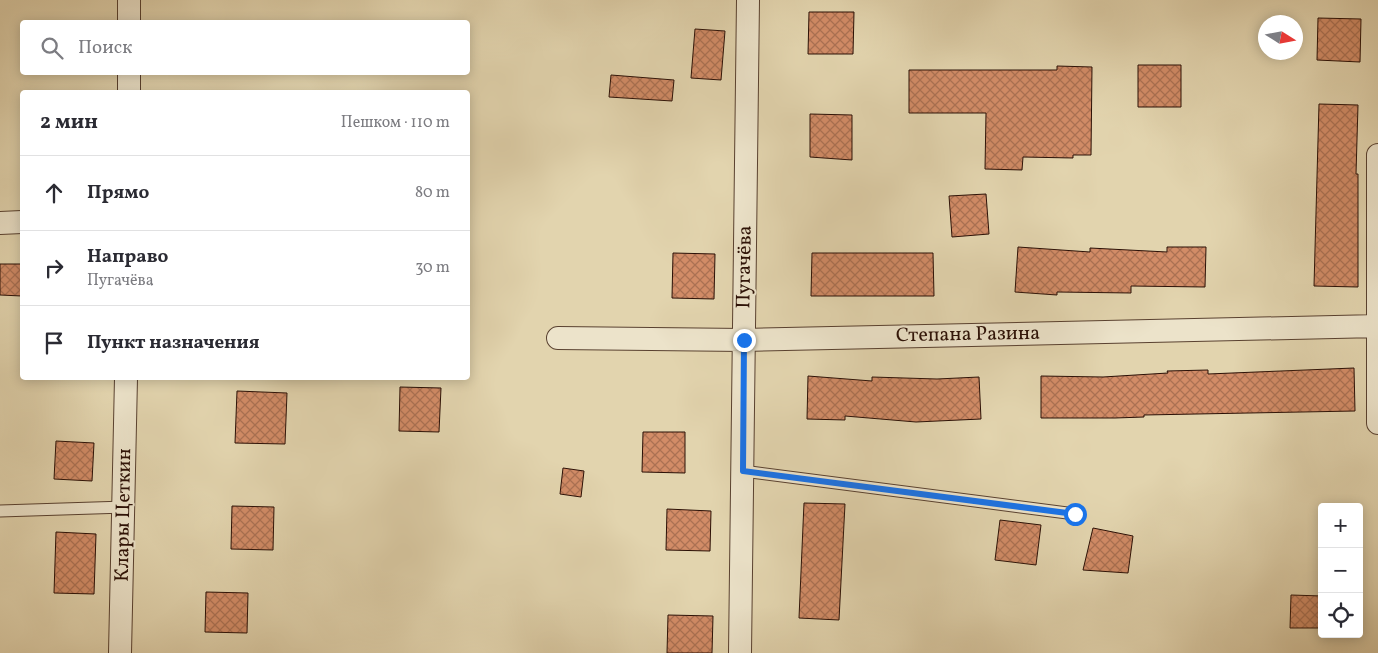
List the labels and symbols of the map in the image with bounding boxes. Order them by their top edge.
north arrow [1258,15,1303,60]
street label: Пугачёва [730,225,760,309]
street label: Степана Разина [896,320,1040,350]
route end [733,329,756,352]
street label: Клары Цеткин [109,448,139,582]
route start [1064,503,1087,526]

